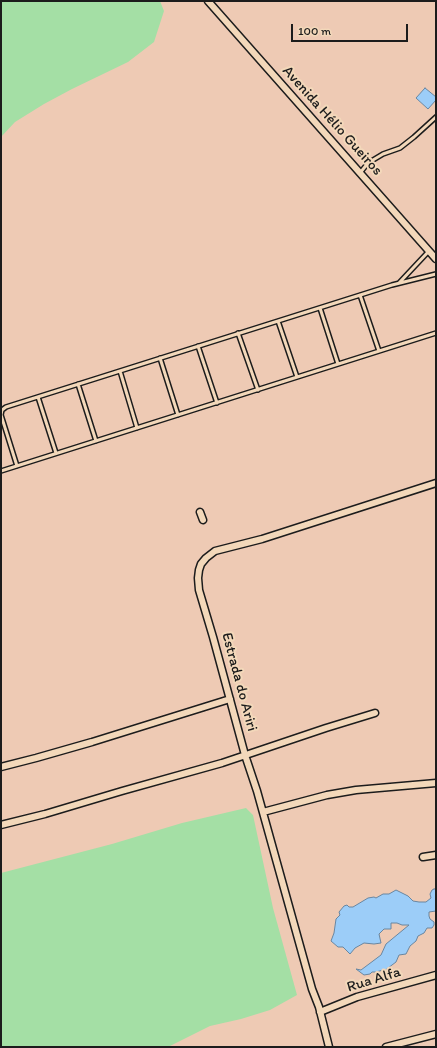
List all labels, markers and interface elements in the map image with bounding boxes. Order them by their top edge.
scale bar [293,16,410,42]
text: 100 m [298,24,331,38]
street label: Avenida Hélio Gueiros [278,63,386,179]
street label: Estrada do Ariri [217,631,261,733]
street label: Rua Alfa [345,963,403,997]

